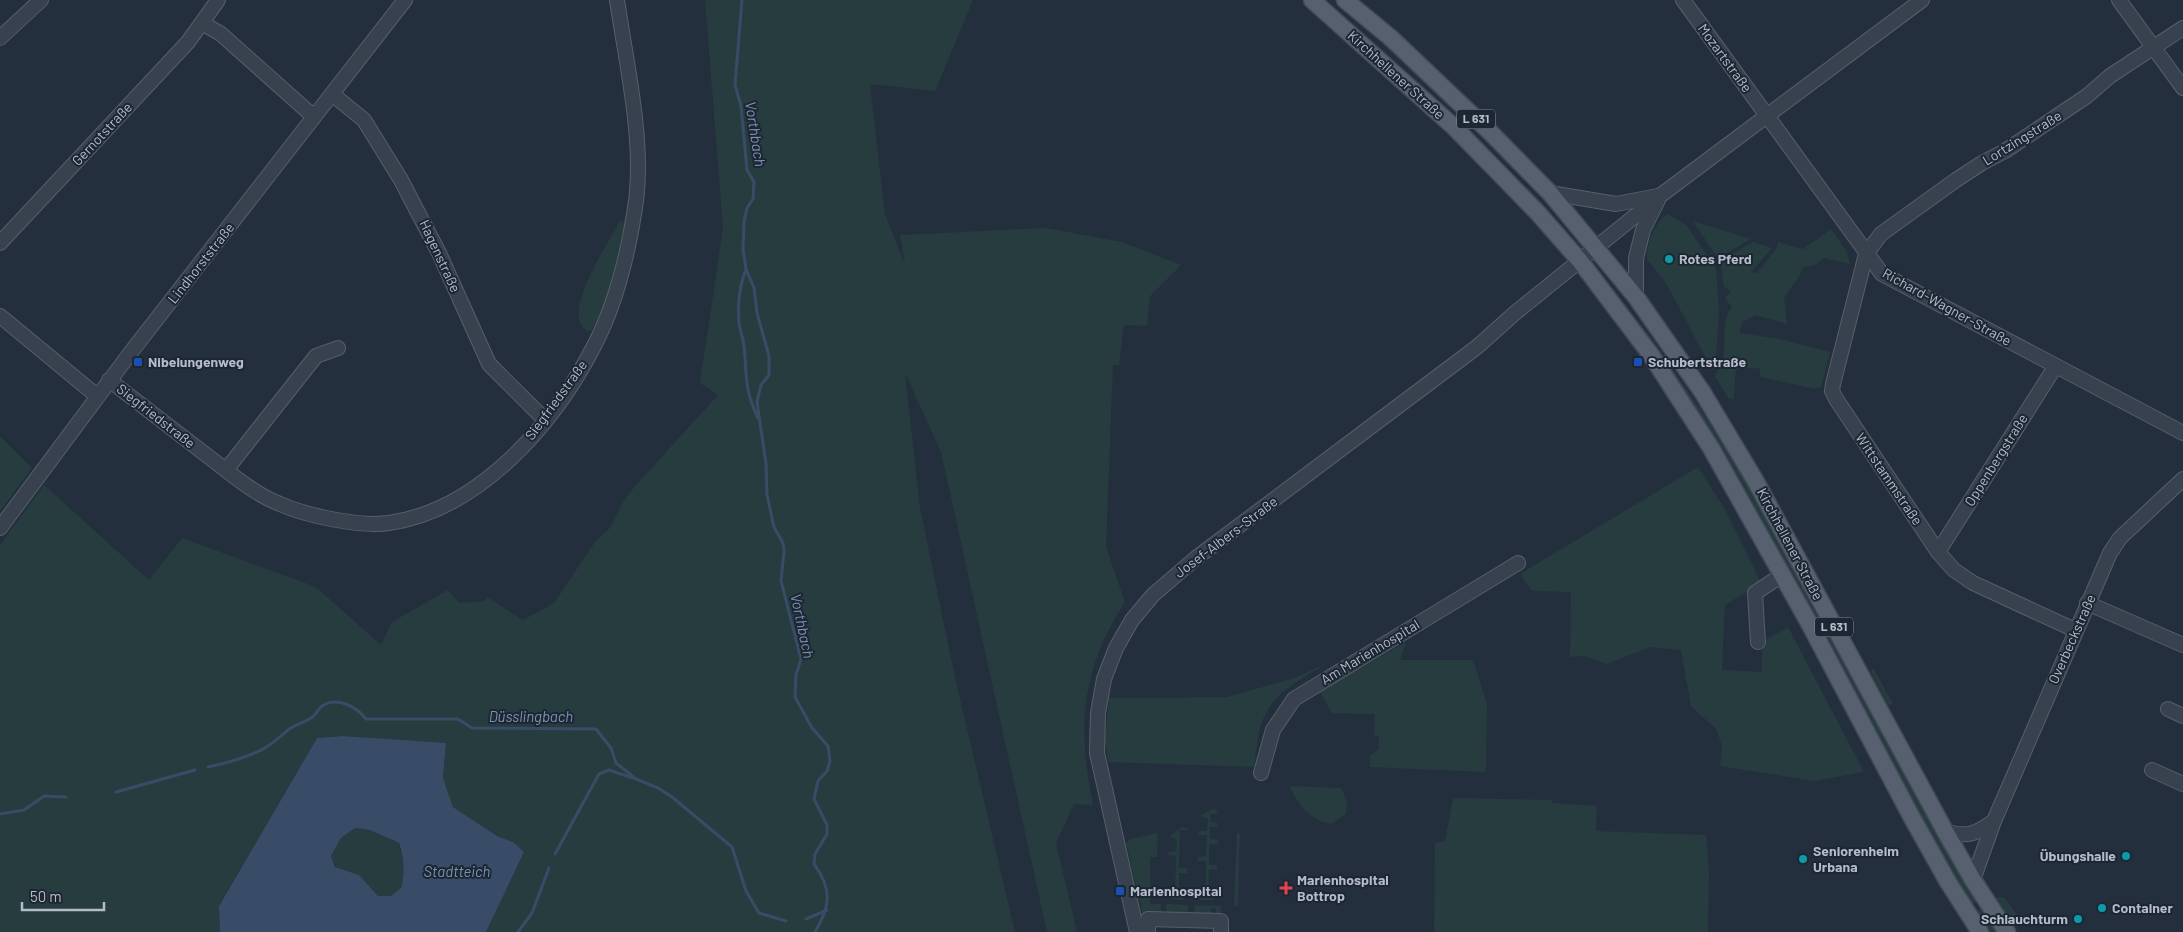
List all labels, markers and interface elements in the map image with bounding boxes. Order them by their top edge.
street label: Mozartstraße [1695,20,1756,95]
street label: Kirchhellener Straße [1344,27,1448,123]
street label: Gernotstraße [68,98,135,169]
water label: Vorthbach [742,100,770,168]
street label: Lortzingstraße [1979,107,2064,169]
road number: L 631 [1457,110,1495,128]
street label: Hagenstraße [416,217,465,295]
street label: Lindhorststraße [164,219,237,306]
place label: Rotes Pferd [1679,250,1752,267]
marker: Rotes Pferd [1663,253,1675,265]
street label: Richard-Wagner-Straße [1880,264,2015,349]
place label: Nibelungenweg [148,353,244,370]
place label: Schubertstraße [1648,353,1746,370]
marker: Nibelungenweg [132,356,144,368]
street label: Siegfriedstraße [521,356,590,443]
marker: Schubertstraße [1632,356,1644,368]
street label: Siegfriedstraße [114,380,199,451]
street label: Oppenbergstraße [1960,410,2031,509]
street label: Wittstammstraße [1852,429,1927,528]
street label: Kirchhellener Straße [1754,485,1827,603]
street label: Josef-Albers-Straße [1171,492,1281,581]
street label: Overbeckstraße [2044,591,2099,686]
water label: Vorthbach [787,592,819,660]
street label: Am Marienhospital [1317,615,1422,688]
road number: L 631 [1815,618,1853,636]
water label: Düsslingbach [489,707,573,725]
place label: Seniorenheim Urbana [1813,842,1899,875]
place label: Übungshalle [2040,847,2116,864]
marker: Übungshalle [2120,850,2132,862]
marker: Seniorenheim Urbana [1797,853,1809,865]
water label: Stadtteich [424,862,491,880]
place label: Marienhospital Bottrop [1297,871,1389,904]
scale bar [22,880,105,912]
marker: Marienhospital Bottrop [1279,881,1293,895]
place label: Marienhospital [1130,882,1222,899]
marker: Marienhospital [1114,885,1126,897]
text: 50 m [30,887,62,905]
place label: Container [2112,899,2173,916]
marker: Container [2096,902,2108,914]
place label: Schlauchturm [1981,910,2068,927]
marker: Schlauchturm [2072,913,2084,925]

